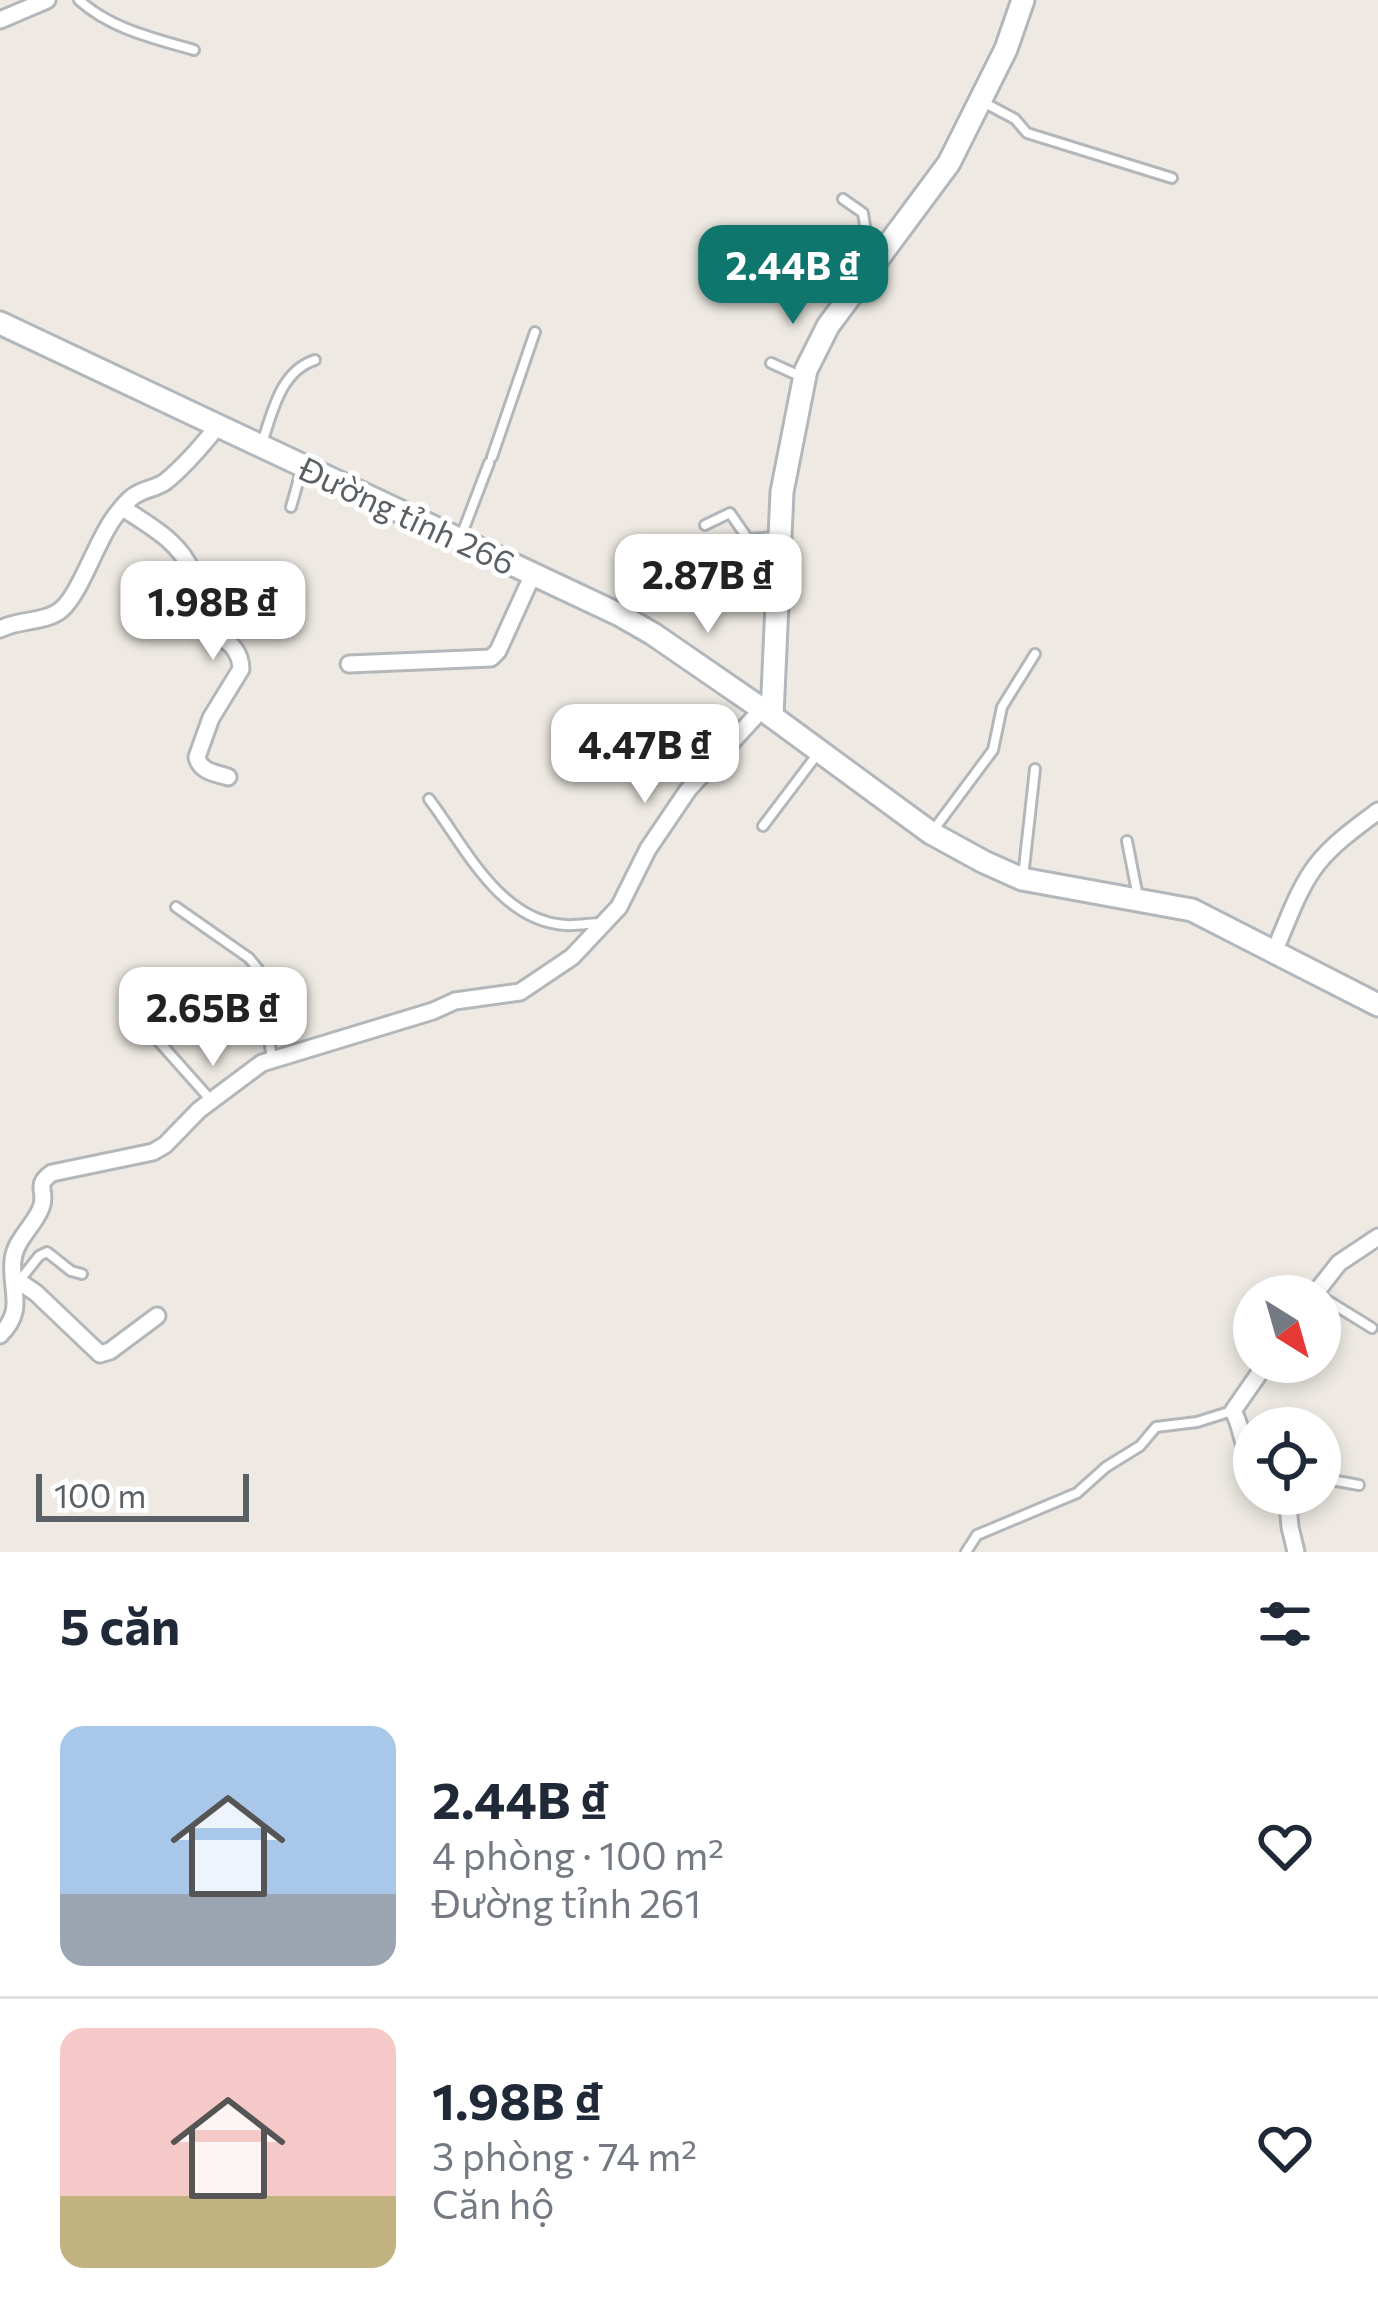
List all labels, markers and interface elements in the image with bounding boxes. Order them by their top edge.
pin: 2.44B ₫ [682,225,904,327]
text: 2.44B ₫ [725,240,861,288]
street label: Đường tỉnh 266 [292,446,522,583]
pin: 2.87B ₫ [597,534,819,636]
text: 2.87B ₫ [642,549,774,597]
pin: 1.98B ₫ [102,561,324,663]
text: 1.98B ₫ [147,576,279,624]
pin: 4.47B ₫ [534,704,756,806]
text: 4.47B ₫ [578,719,712,767]
pin: 2.65B ₫ [102,967,324,1069]
text: 2.65B ₫ [146,982,280,1030]
north arrow [1233,1275,1341,1383]
map controls [1233,1275,1341,1515]
button: locate [1233,1407,1341,1515]
scale bar [36,1468,249,1521]
text: 100 m [54,1474,146,1515]
icon: filters [1252,1591,1318,1657]
text: 5 căn [60,1593,180,1656]
text: 2.44B ₫ [432,1767,609,1830]
icon: home [156,1774,300,1918]
icon: heart [1252,1813,1318,1879]
text: 4 phòng · 100 m² [432,1830,724,1878]
text: Đường tỉnh 261 [432,1878,701,1926]
text: 1.98B ₫ [432,2068,604,2131]
icon: home [156,2076,300,2220]
icon: heart [1252,2115,1318,2181]
text: 3 phòng · 74 m² [432,2131,697,2179]
text: Căn hộ [432,2179,554,2227]

